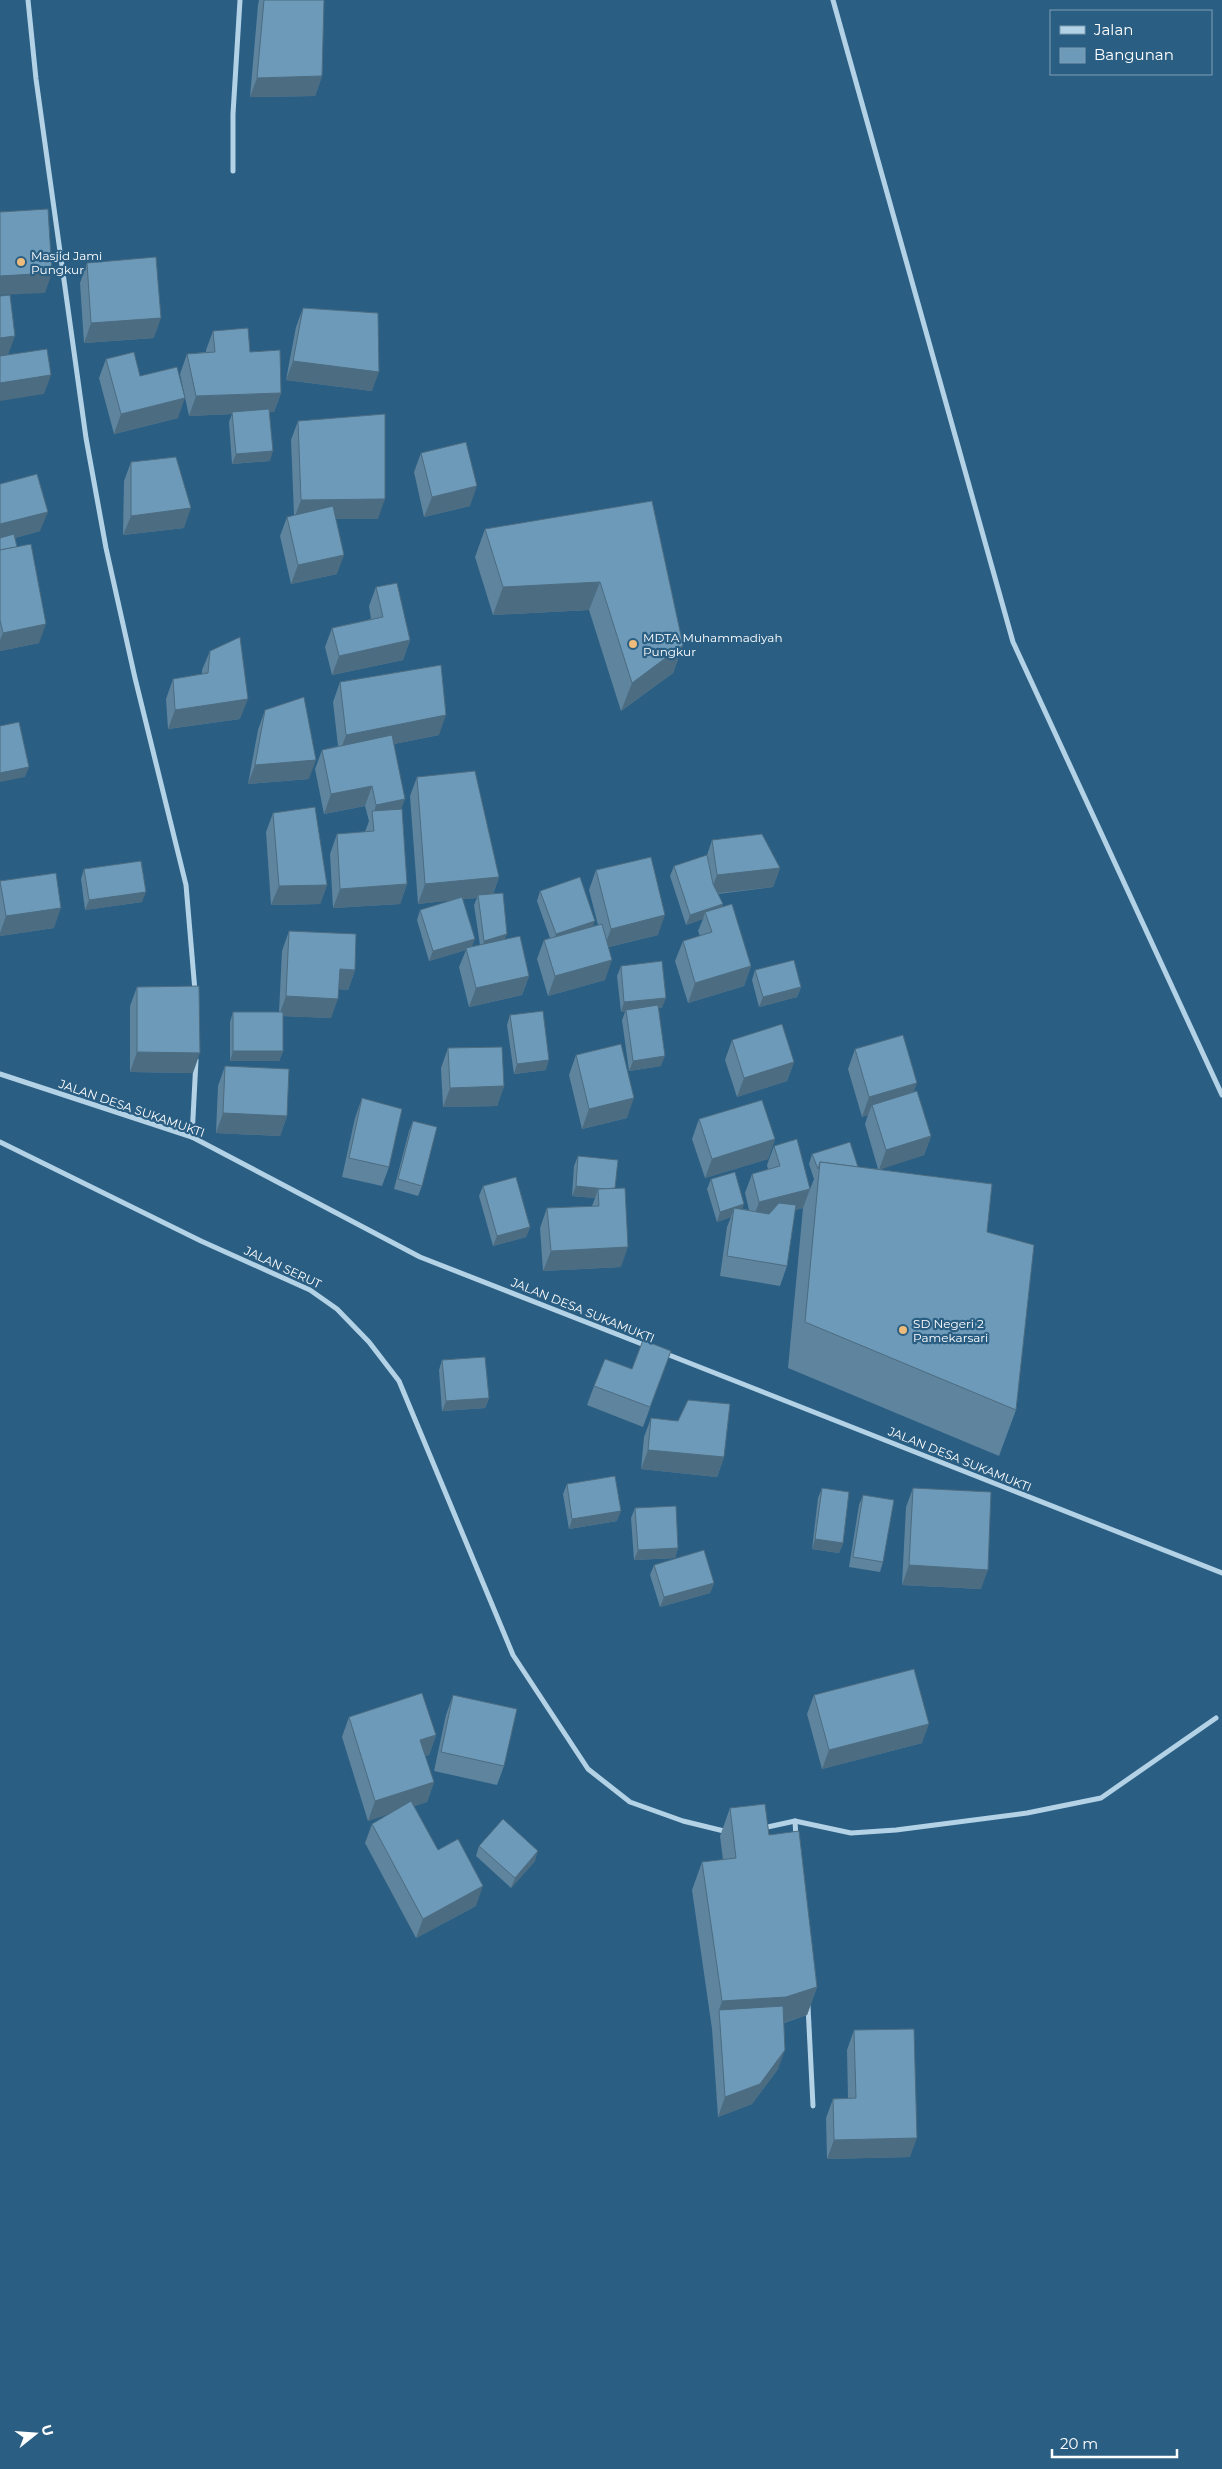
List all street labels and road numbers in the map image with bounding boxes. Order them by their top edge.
street label: JALAN DESA SUKAMUKTI [56,1076,207,1140]
street label: JALAN SERUT [241,1242,324,1291]
street label: JALAN DESA SUKAMUKTI [508,1274,657,1346]
street label: JALAN DESA SUKAMUKTI [885,1423,1034,1495]

